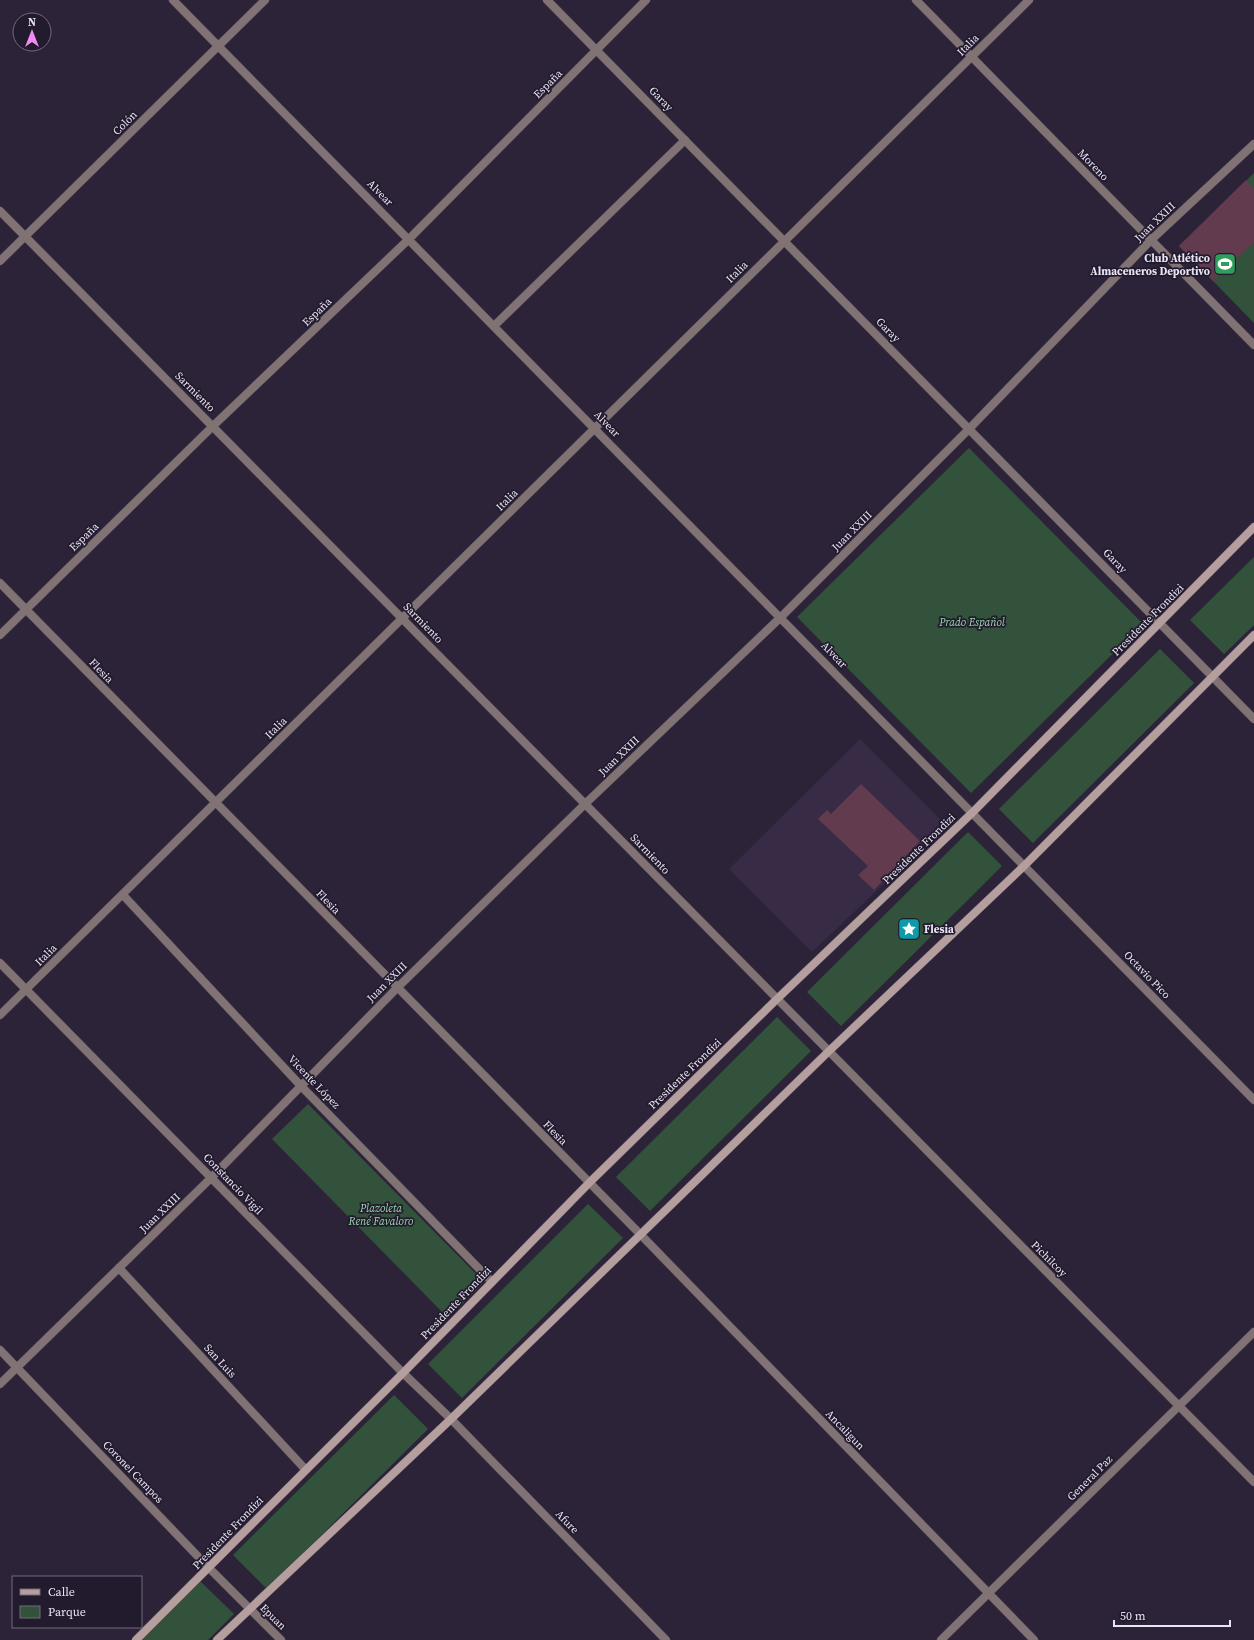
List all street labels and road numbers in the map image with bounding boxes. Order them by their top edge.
street label: Italia [954,30,983,59]
street label: España [530,66,566,102]
street label: Garay [646,83,677,115]
street label: Colón [109,107,141,139]
street label: Moreno [1074,146,1112,184]
street label: Alvear [364,177,397,210]
street label: Juan XXIII [1131,199,1179,246]
street label: Italia [723,257,752,286]
street label: España [299,294,335,330]
street label: Garay [873,315,904,346]
street label: Sarmiento [172,369,218,415]
street label: Alvear [591,407,624,441]
street label: Italia [493,485,522,514]
street label: Juan XXIII [828,507,876,555]
street label: España [66,519,102,555]
street label: Garay [1100,545,1131,577]
street label: Presidente Frondizi [1109,581,1187,659]
street label: Sarmiento [400,599,446,647]
street label: Alvear [818,638,851,672]
street label: Flesia [86,655,117,687]
street label: Italia [262,713,291,742]
street label: Juan XXIII [595,733,643,780]
street label: Presidente Frondizi [879,810,959,888]
street label: Sarmiento [627,830,673,878]
street label: Flesia [313,886,344,918]
street label: Italia [32,940,61,969]
street label: Octavio Pico [1120,948,1174,1002]
street label: Juan XXIII [363,958,411,1006]
street label: Presidente Frondizi [645,1035,725,1113]
street label: Vicente López [285,1052,343,1112]
street label: Flesia [540,1117,571,1149]
street label: Constancio Vigil [200,1150,266,1218]
street label: Juan XXIII [136,1190,184,1237]
street label: Pichilcoy [1028,1238,1071,1281]
street label: Presidente Frondizi [417,1263,495,1343]
street label: San Luis [200,1341,240,1381]
street label: Ancaligun [822,1407,868,1454]
street label: Coronel Campos [99,1438,167,1507]
street label: General Paz [1064,1452,1116,1504]
street label: Presidente Frondizi [189,1493,267,1573]
street label: Afure [552,1507,582,1537]
street label: Epuan [257,1601,290,1634]

